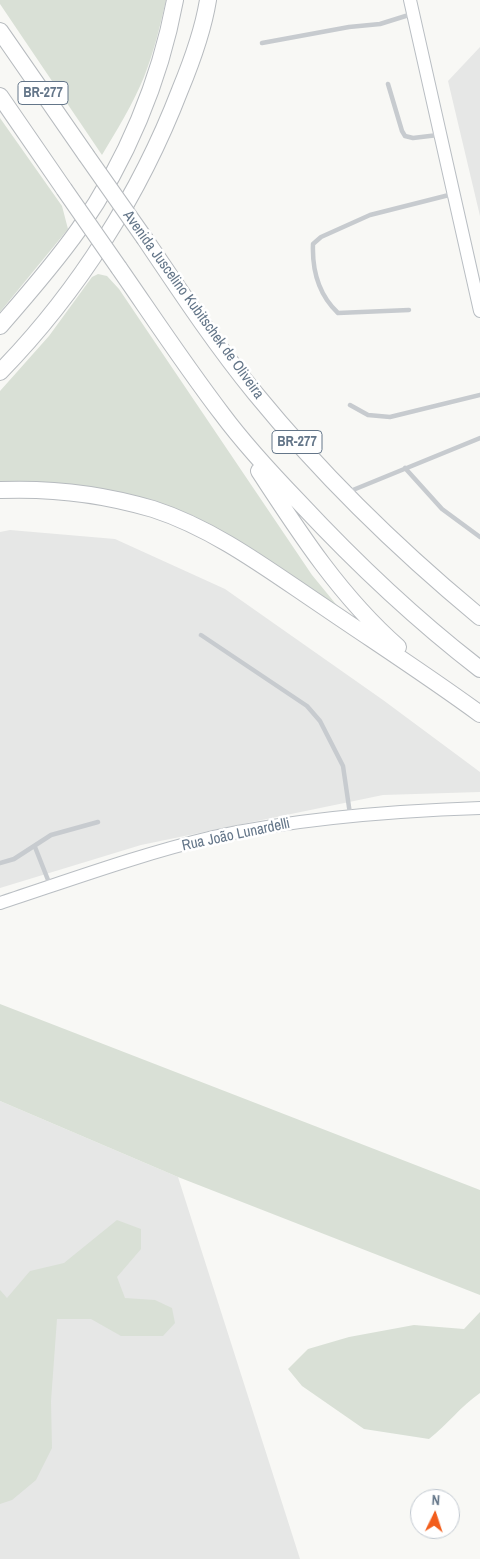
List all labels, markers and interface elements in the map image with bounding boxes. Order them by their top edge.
road number: BR-277 [18,82,68,105]
street label: Avenida Juscelino Kubitschek de Oliveira [119,207,267,403]
road number: BR-277 [272,431,322,454]
street label: Rua João Lunardelli [180,815,292,855]
north arrow [410,1489,460,1539]
text: N [431,1491,441,1509]

